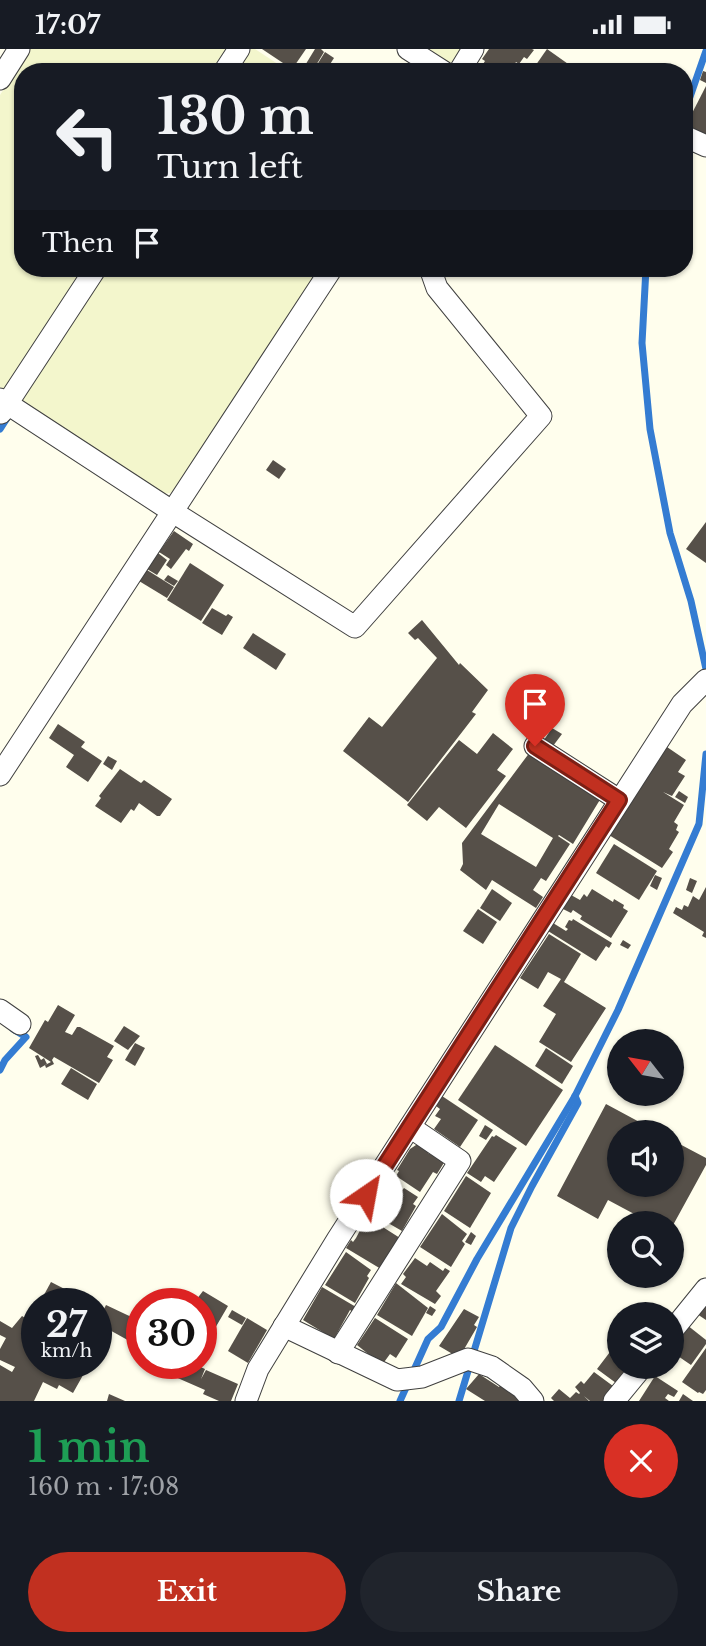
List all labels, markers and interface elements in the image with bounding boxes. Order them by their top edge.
text: 17:07 [35,9,100,41]
text: 130 m [157,86,314,147]
icon: left [42,91,133,182]
text: Turn left [157,147,303,187]
icon: arrive [128,224,166,262]
text: Then [42,227,114,259]
pin [505,674,565,746]
icon: arrive [516,685,554,723]
north arrow [607,1029,684,1106]
map controls [607,1029,684,1379]
button: sound [607,1120,684,1197]
position arrow [329,1158,403,1232]
button: search [607,1211,684,1288]
speed limit sign: 30 [126,1288,217,1379]
button: layers [607,1302,684,1379]
text: 27 [46,1303,87,1346]
text: km/h [41,1340,92,1362]
text: 1 min [28,1421,150,1473]
button: close [604,1424,678,1498]
text: 160 m · 17:08 [28,1473,179,1501]
button: Exit [28,1552,346,1632]
button: Share [360,1552,678,1632]

